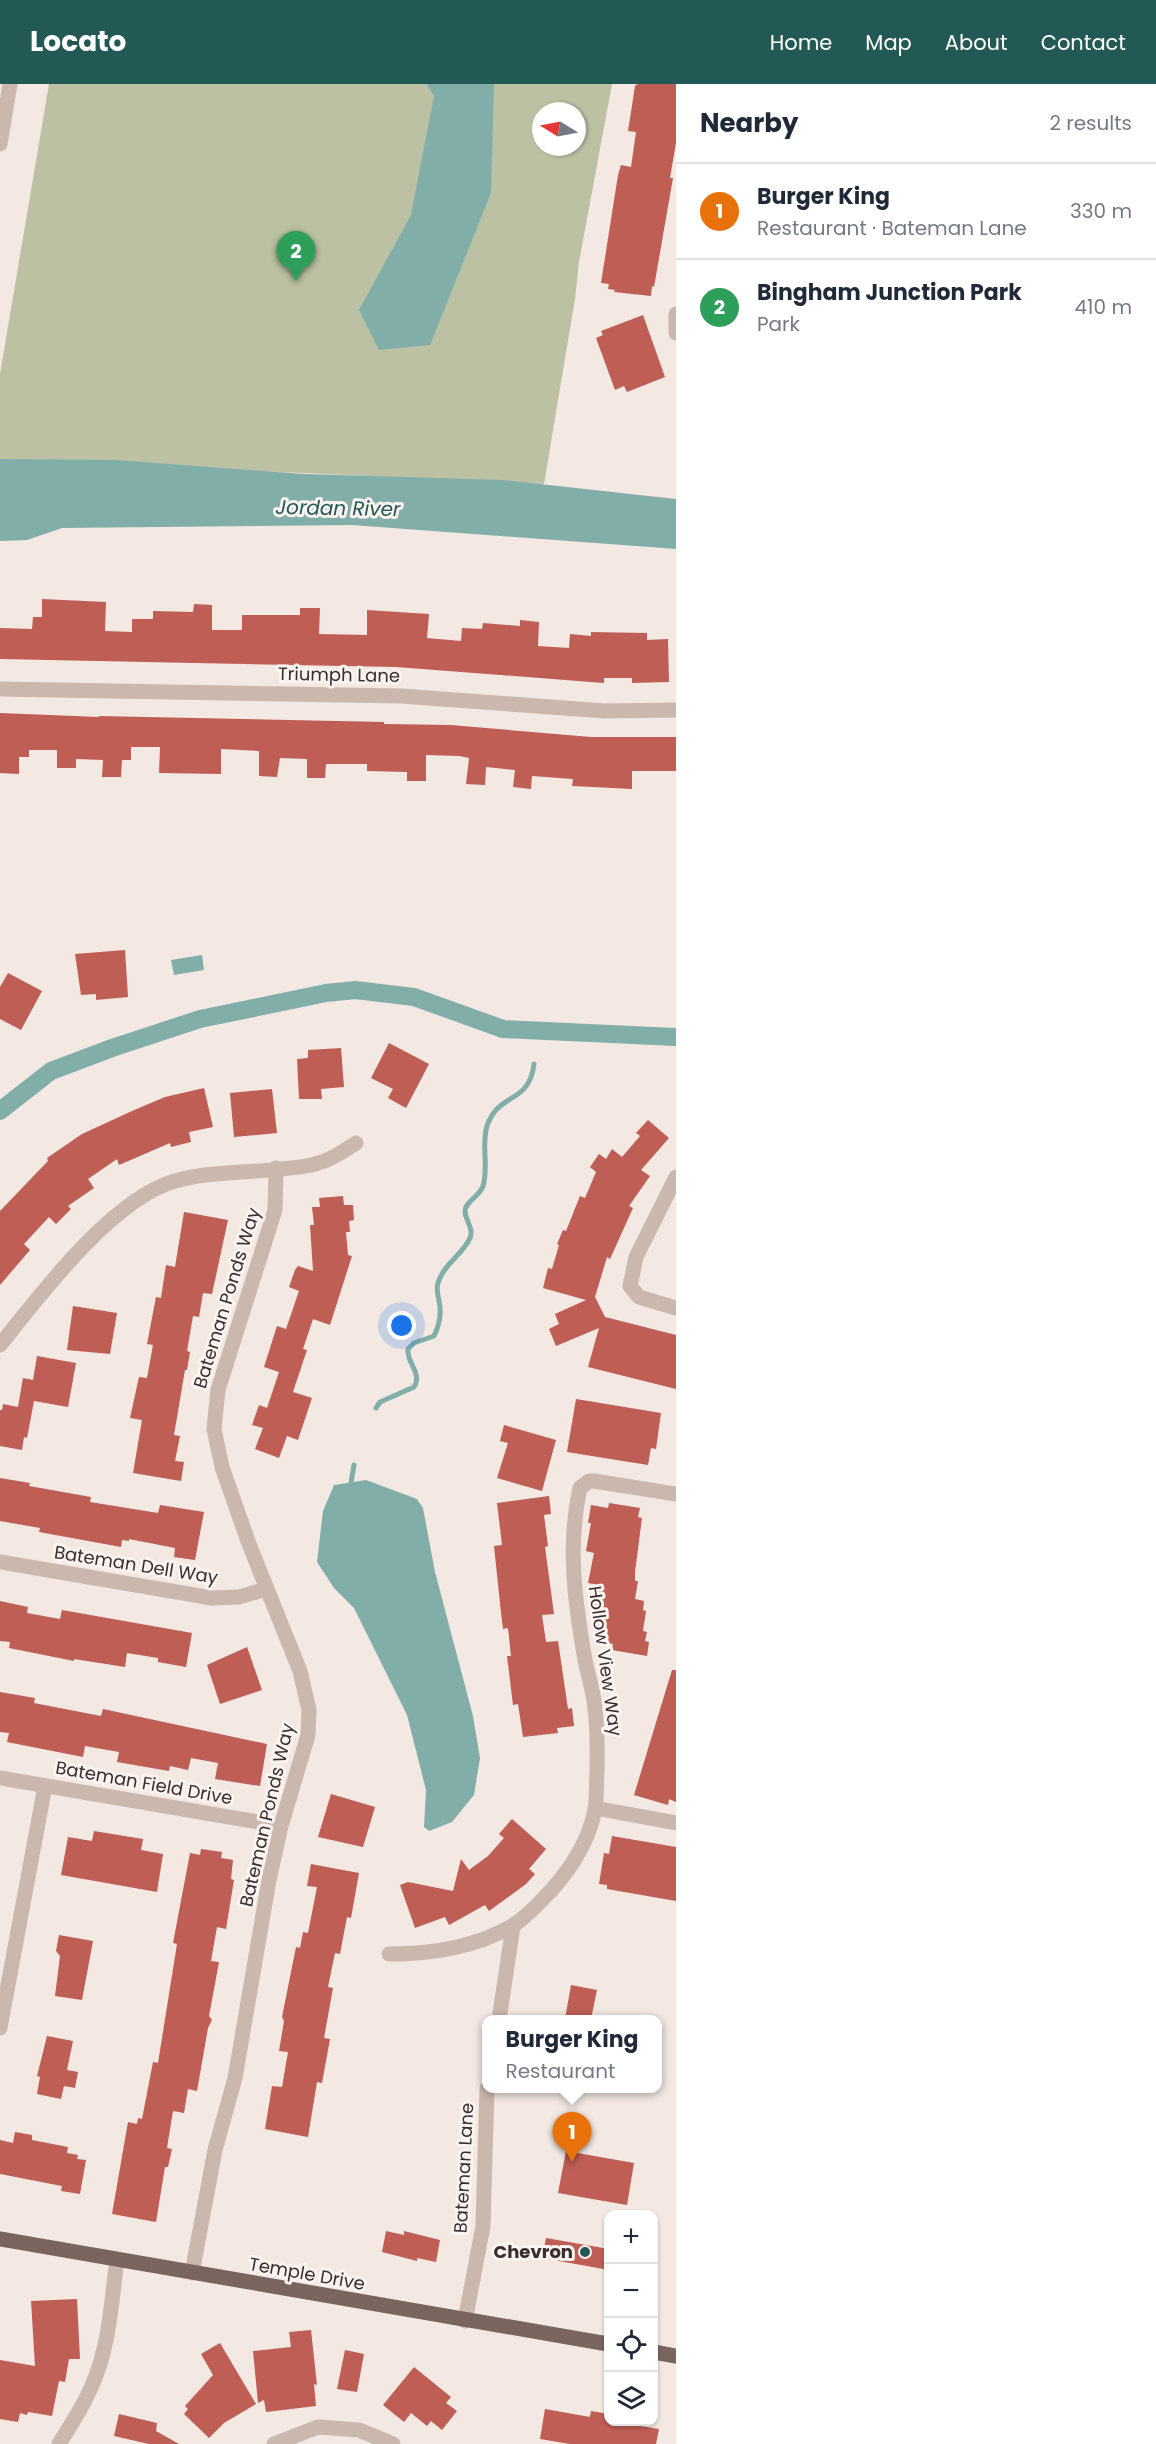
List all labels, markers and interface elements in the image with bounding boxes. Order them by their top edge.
text: Locato [30,22,126,61]
text: Home [770,28,832,57]
text: Map [865,28,912,57]
text: About [945,28,1008,57]
text: Contact [1041,28,1126,57]
north arrow [532,102,586,156]
text: Nearby [700,105,798,141]
text: 2 results [1049,109,1132,137]
text: Burger King [757,181,890,212]
text: 1 [716,197,723,225]
text: 330 m [1070,197,1132,225]
text: Restaurant · Bateman Lane [757,214,1027,242]
pin: 2 [276,232,316,281]
text: Bingham Junction Park [757,277,1022,308]
text: 2 [714,293,725,321]
text: 410 m [1075,293,1132,321]
text: Park [757,310,800,338]
water label: Jordan River [275,493,401,523]
street label: Triumph Lane [278,661,400,688]
street label: Bateman Ponds Way [187,1204,266,1391]
your location [387,1311,416,1340]
street label: Bateman Dell Way [52,1539,220,1590]
street label: Hollow View Way [583,1584,628,1737]
street label: Bateman Ponds Way [233,1721,300,1909]
street label: Bateman Field Drive [54,1755,234,1810]
popup [482,2015,662,2093]
text: Burger King [506,2024,638,2055]
text: Restaurant [506,2057,615,2085]
street label: Bateman Lane [448,2102,479,2234]
pin: 1 [552,2112,592,2162]
map controls [604,2210,658,2426]
button: + [604,2210,658,2264]
place label: Chevron [493,2239,573,2264]
marker: Chevron [578,2245,592,2259]
street label: Temple Drive [247,2251,367,2296]
button: − [604,2264,658,2318]
button: locate [604,2318,658,2372]
button: layers [604,2372,658,2426]

